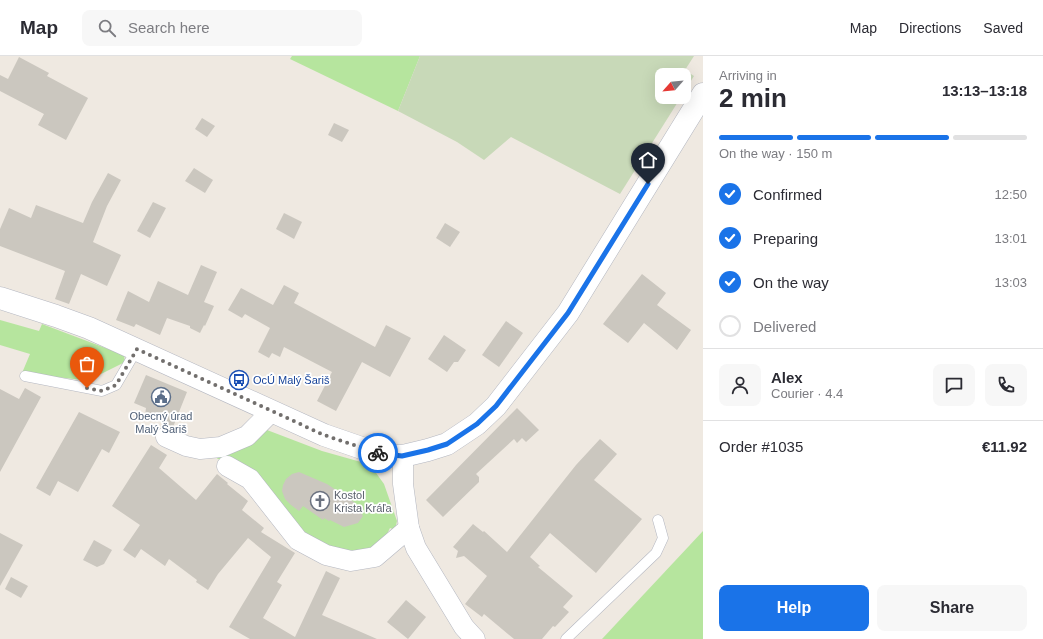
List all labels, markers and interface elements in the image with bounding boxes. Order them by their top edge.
search box [82,10,362,46]
text: Map [20,17,58,38]
icon: search [96,17,118,39]
text: Search here [128,19,210,36]
text: Map [850,20,877,36]
text: Directions [899,20,961,36]
text: Saved [983,20,1023,36]
north arrow [655,68,691,104]
map controls [655,68,691,104]
text: Arriving in [719,68,777,83]
text: 13:13–13:18 [942,82,1027,99]
text: 2 min [719,83,787,113]
pin [631,143,665,184]
text: On the way · 150 m [719,146,832,161]
icon: home [637,149,659,171]
icon: check [719,183,741,205]
text: Confirmed [753,186,822,203]
text: 12:50 [994,187,1027,202]
icon: check [719,227,741,249]
text: Preparing [753,230,818,247]
text: 13:01 [994,231,1027,246]
icon: check [719,271,741,293]
text: On the way [753,274,829,291]
text: 13:03 [994,275,1027,290]
text: Delivered [753,318,816,335]
pin [70,347,104,388]
icon: bag [76,353,98,375]
button: person [719,364,761,406]
button: chat [933,364,975,406]
button: phone [985,364,1027,406]
bus stop icon: OcÚ Malý Šariš [228,369,250,391]
text: Alex [771,369,803,386]
place label: OcÚ Malý Šariš [253,374,330,386]
public building icon: Obecný úrad Malý Šariš [150,386,172,408]
text: Courier · 4.4 [771,386,843,401]
place label: Obecný úrad Malý Šariš [130,410,192,435]
courier [358,433,398,473]
text: Order #1035 [719,438,803,455]
text: €11.92 [982,438,1027,455]
icon: bike [367,442,389,464]
place label: Kostol Krista Kráľa [334,489,392,514]
church icon: Kostol Krista Kráľa [309,490,331,512]
button: Help [719,585,869,631]
button: Share [877,585,1027,631]

